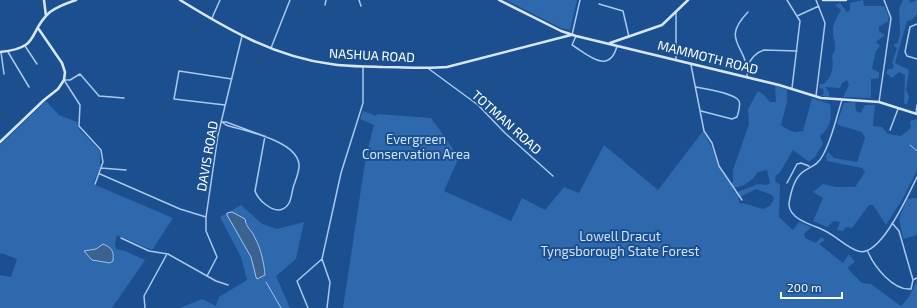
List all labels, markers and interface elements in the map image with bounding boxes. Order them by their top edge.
street label: MAMMOTH ROAD [656,37,760,77]
street label: NASHUA ROAD [329,45,415,65]
street label: TOTMAN ROAD [469,86,545,158]
street label: DAVIS ROAD [193,120,221,192]
park label: Evergreen Conservation Area [362,131,470,162]
park label: Lowell Dracut Tyngsborough State Forest [540,228,700,259]
scale bar [781,274,842,300]
text: 200 m [787,280,821,294]

